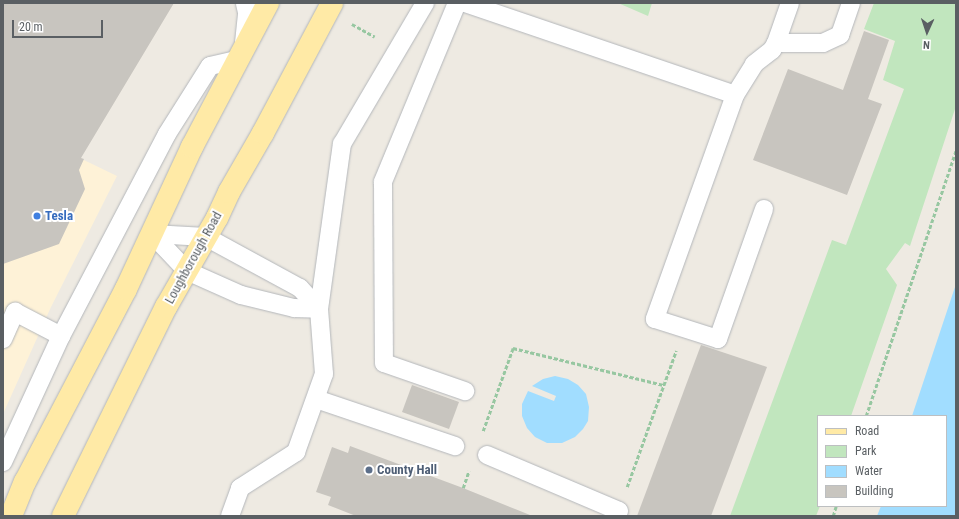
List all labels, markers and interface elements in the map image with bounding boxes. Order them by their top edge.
scale bar [14,12,105,38]
north arrow [907,12,947,52]
text: 20 m [19,20,43,34]
text: N [923,38,930,51]
place label: Tesla [45,208,73,224]
street label: Loughborough Road [162,209,226,307]
marker: Tesla [32,211,42,221]
legend [817,415,947,507]
text: Road [855,424,879,438]
text: Park [855,444,876,458]
place label: County Hall [377,462,437,478]
text: Water [855,464,883,478]
marker: County Hall [364,465,374,475]
text: Building [855,484,893,498]

